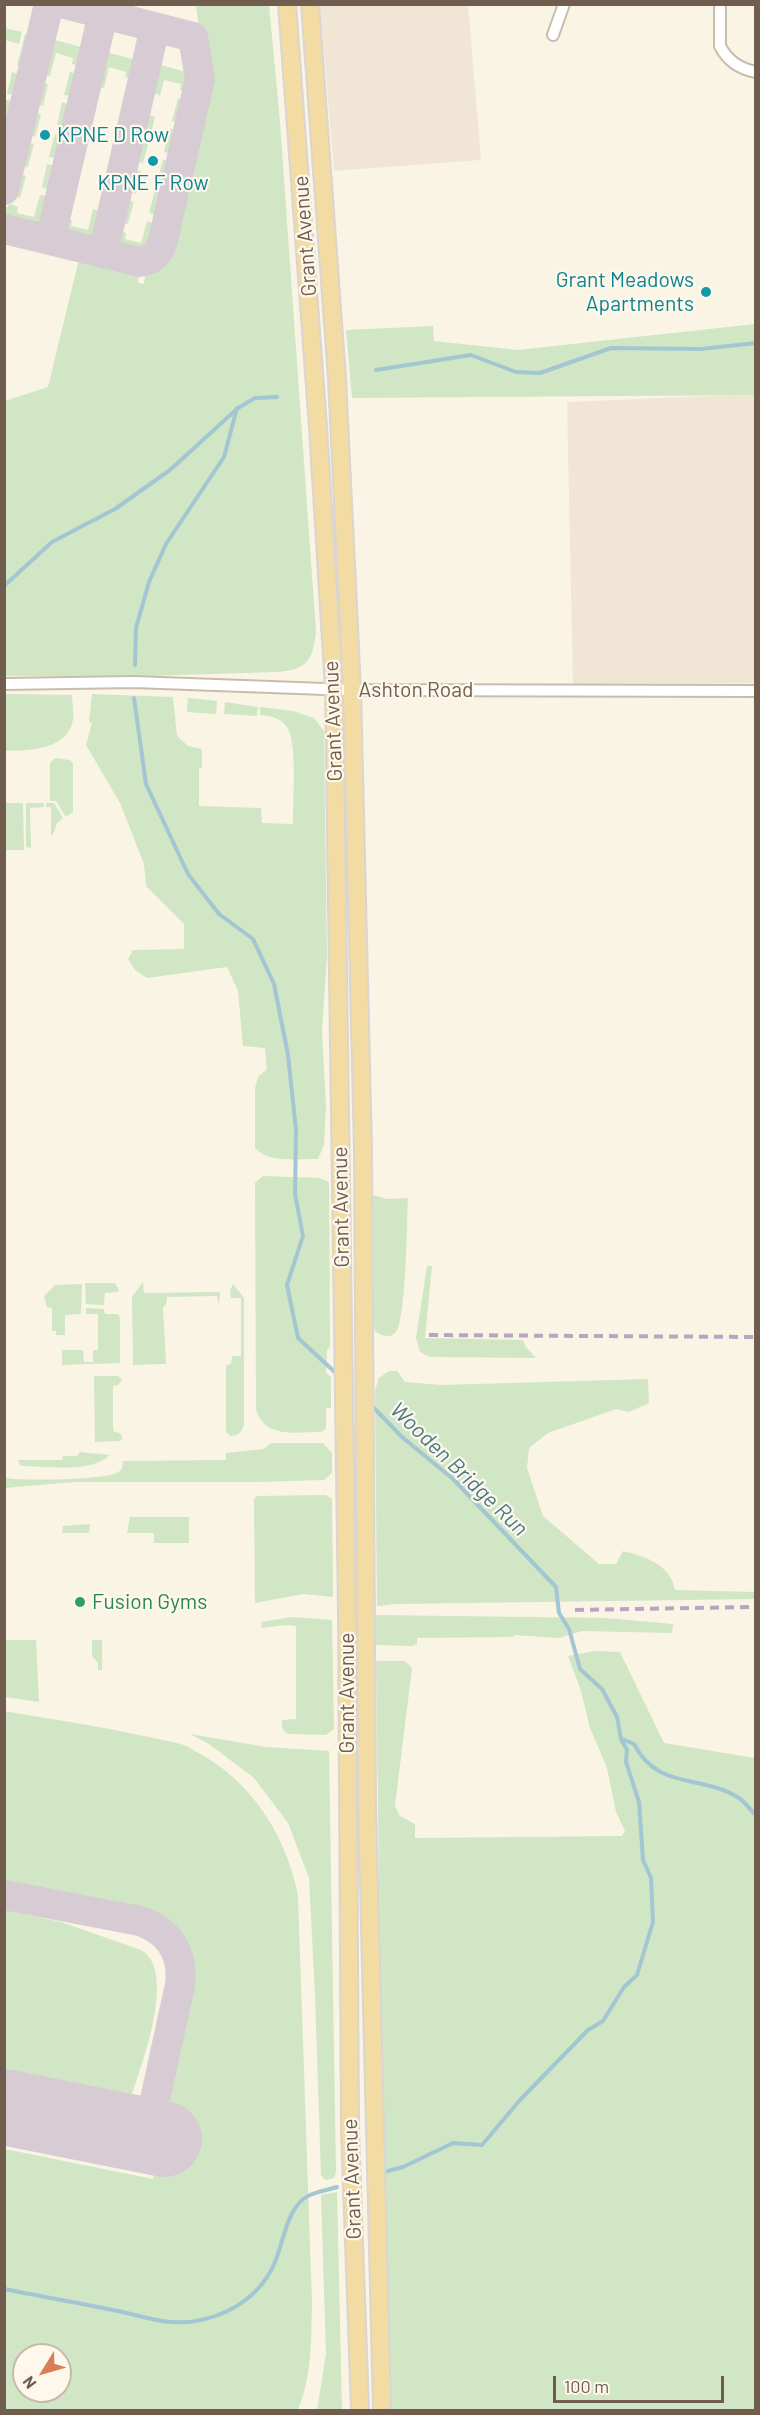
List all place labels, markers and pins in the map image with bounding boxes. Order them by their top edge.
place label: KPNE D Row [57,122,169,148]
marker: KPNE D Row [38,128,52,142]
marker: KPNE F Row [146,154,160,168]
place label: KPNE F Row [97,170,209,196]
place label: Grant Meadows Apartments [556,267,694,317]
marker: Grant Meadows Apartments [699,285,713,299]
place label: Fusion Gyms [92,1589,207,1615]
marker: Fusion Gyms [73,1595,87,1609]

